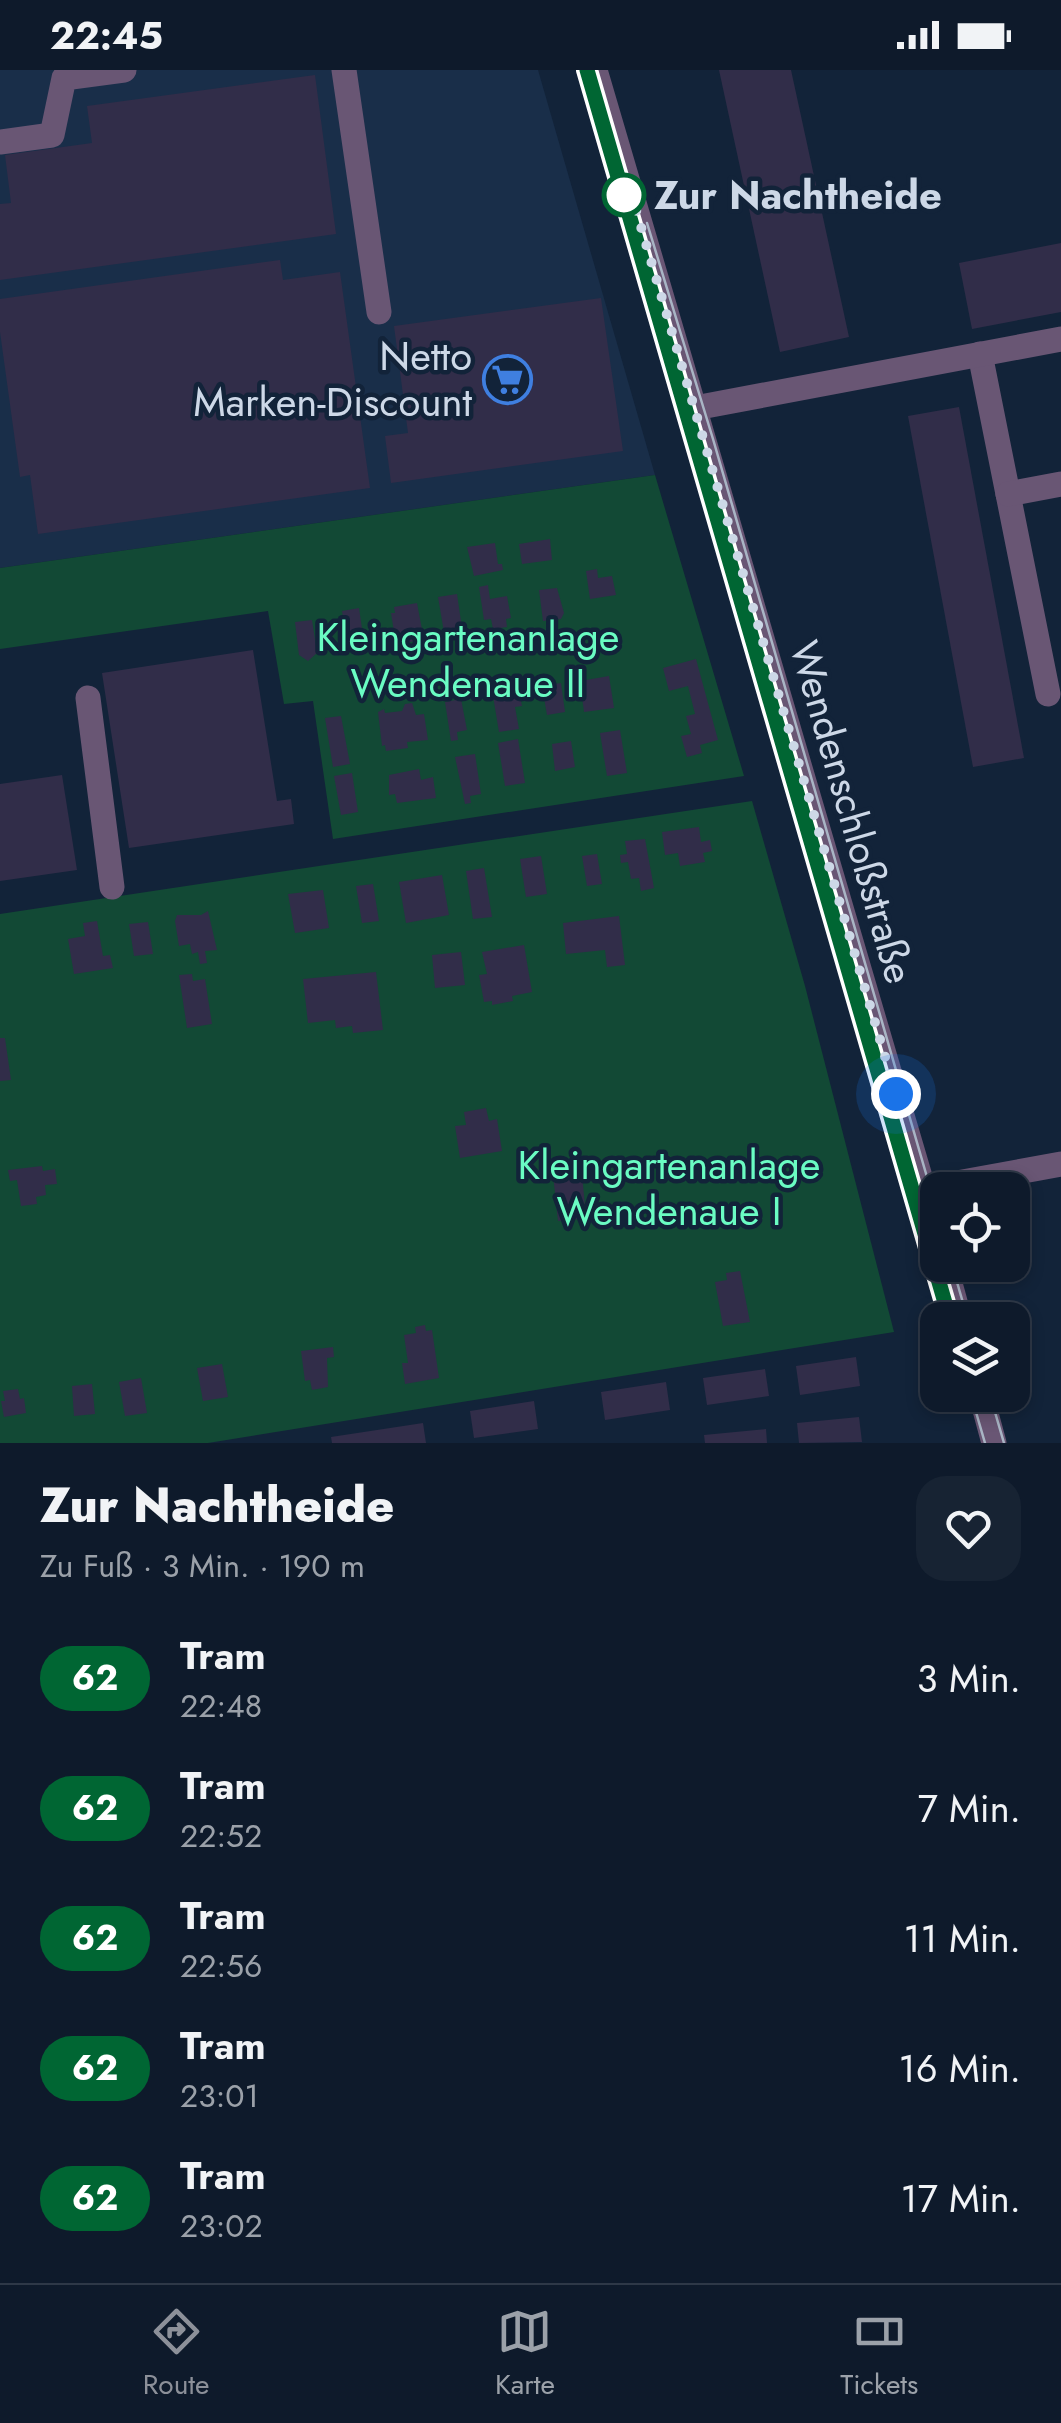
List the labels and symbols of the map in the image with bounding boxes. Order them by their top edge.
place label: Zur Nachtheide [654,166,942,224]
marker: Zur Nachtheide [603,174,645,216]
place label: Netto Marken-Discount [193,327,472,431]
supermarket icon: Netto Marken-Discount [481,353,533,405]
park label: Kleingartenanlage Wendenaue II [317,608,619,712]
street label: Wendenschloßstraße [775,634,929,990]
your location [871,1069,921,1119]
park label: Kleingartenanlage Wendenaue I [518,1136,820,1240]

